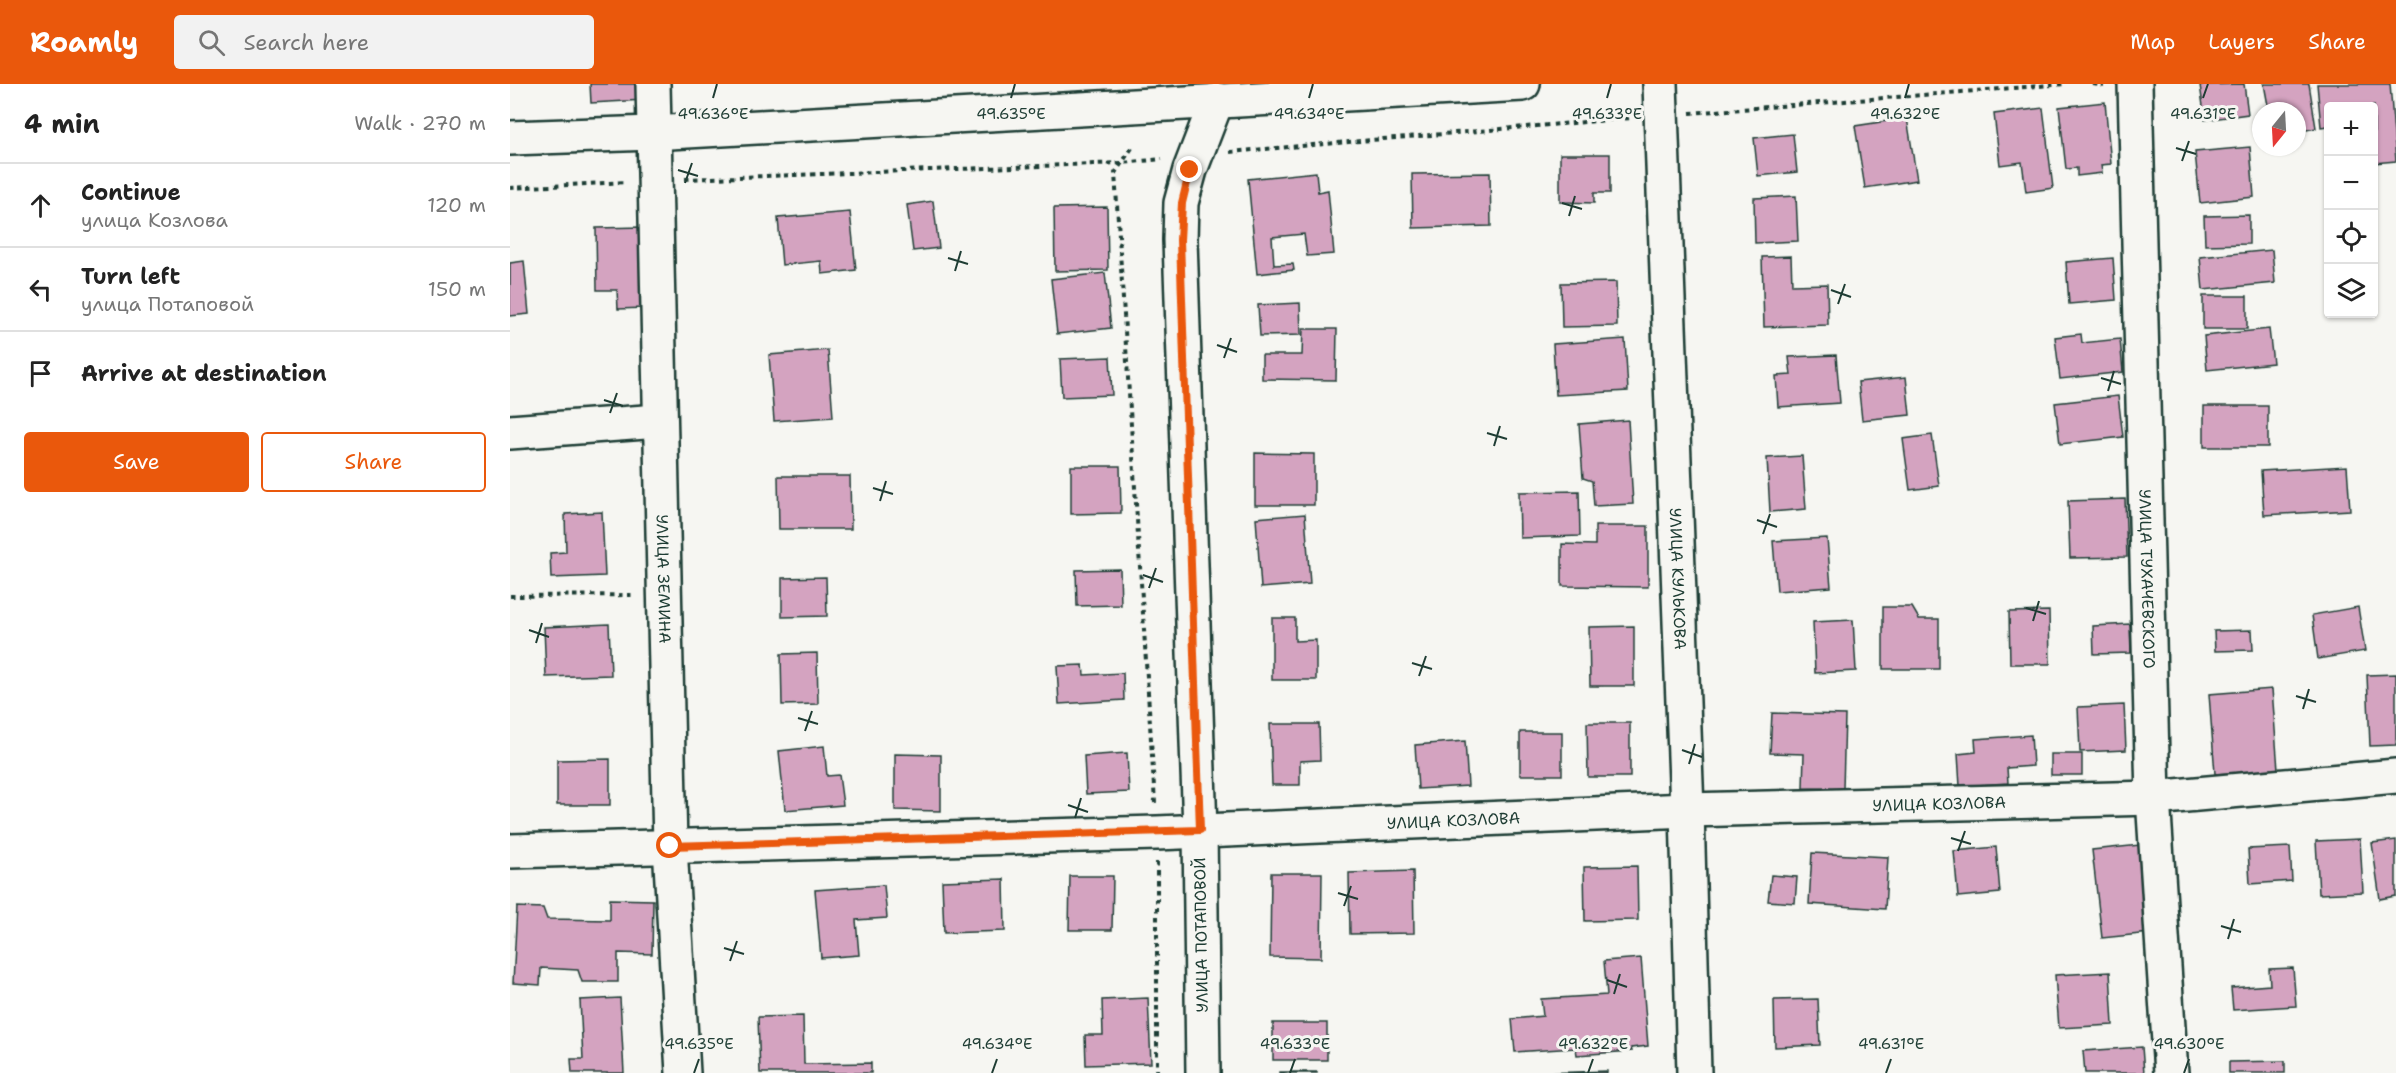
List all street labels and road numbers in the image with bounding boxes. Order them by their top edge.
street label: УЛИЦА ТУХАЧЕВСКОГО [2135,489,2160,669]
street label: УЛИЦА КУЛЬКОВА [1665,507,1692,650]
street label: УЛИЦА ЗЕМИНА [652,514,676,644]
street label: УЛИЦА КОЗЛОВА [1872,791,2006,816]
street label: УЛИЦА КОЗЛОВА [1386,807,1521,834]
street label: УЛИЦА ПОТАПОВОЙ [1189,857,1213,1013]

